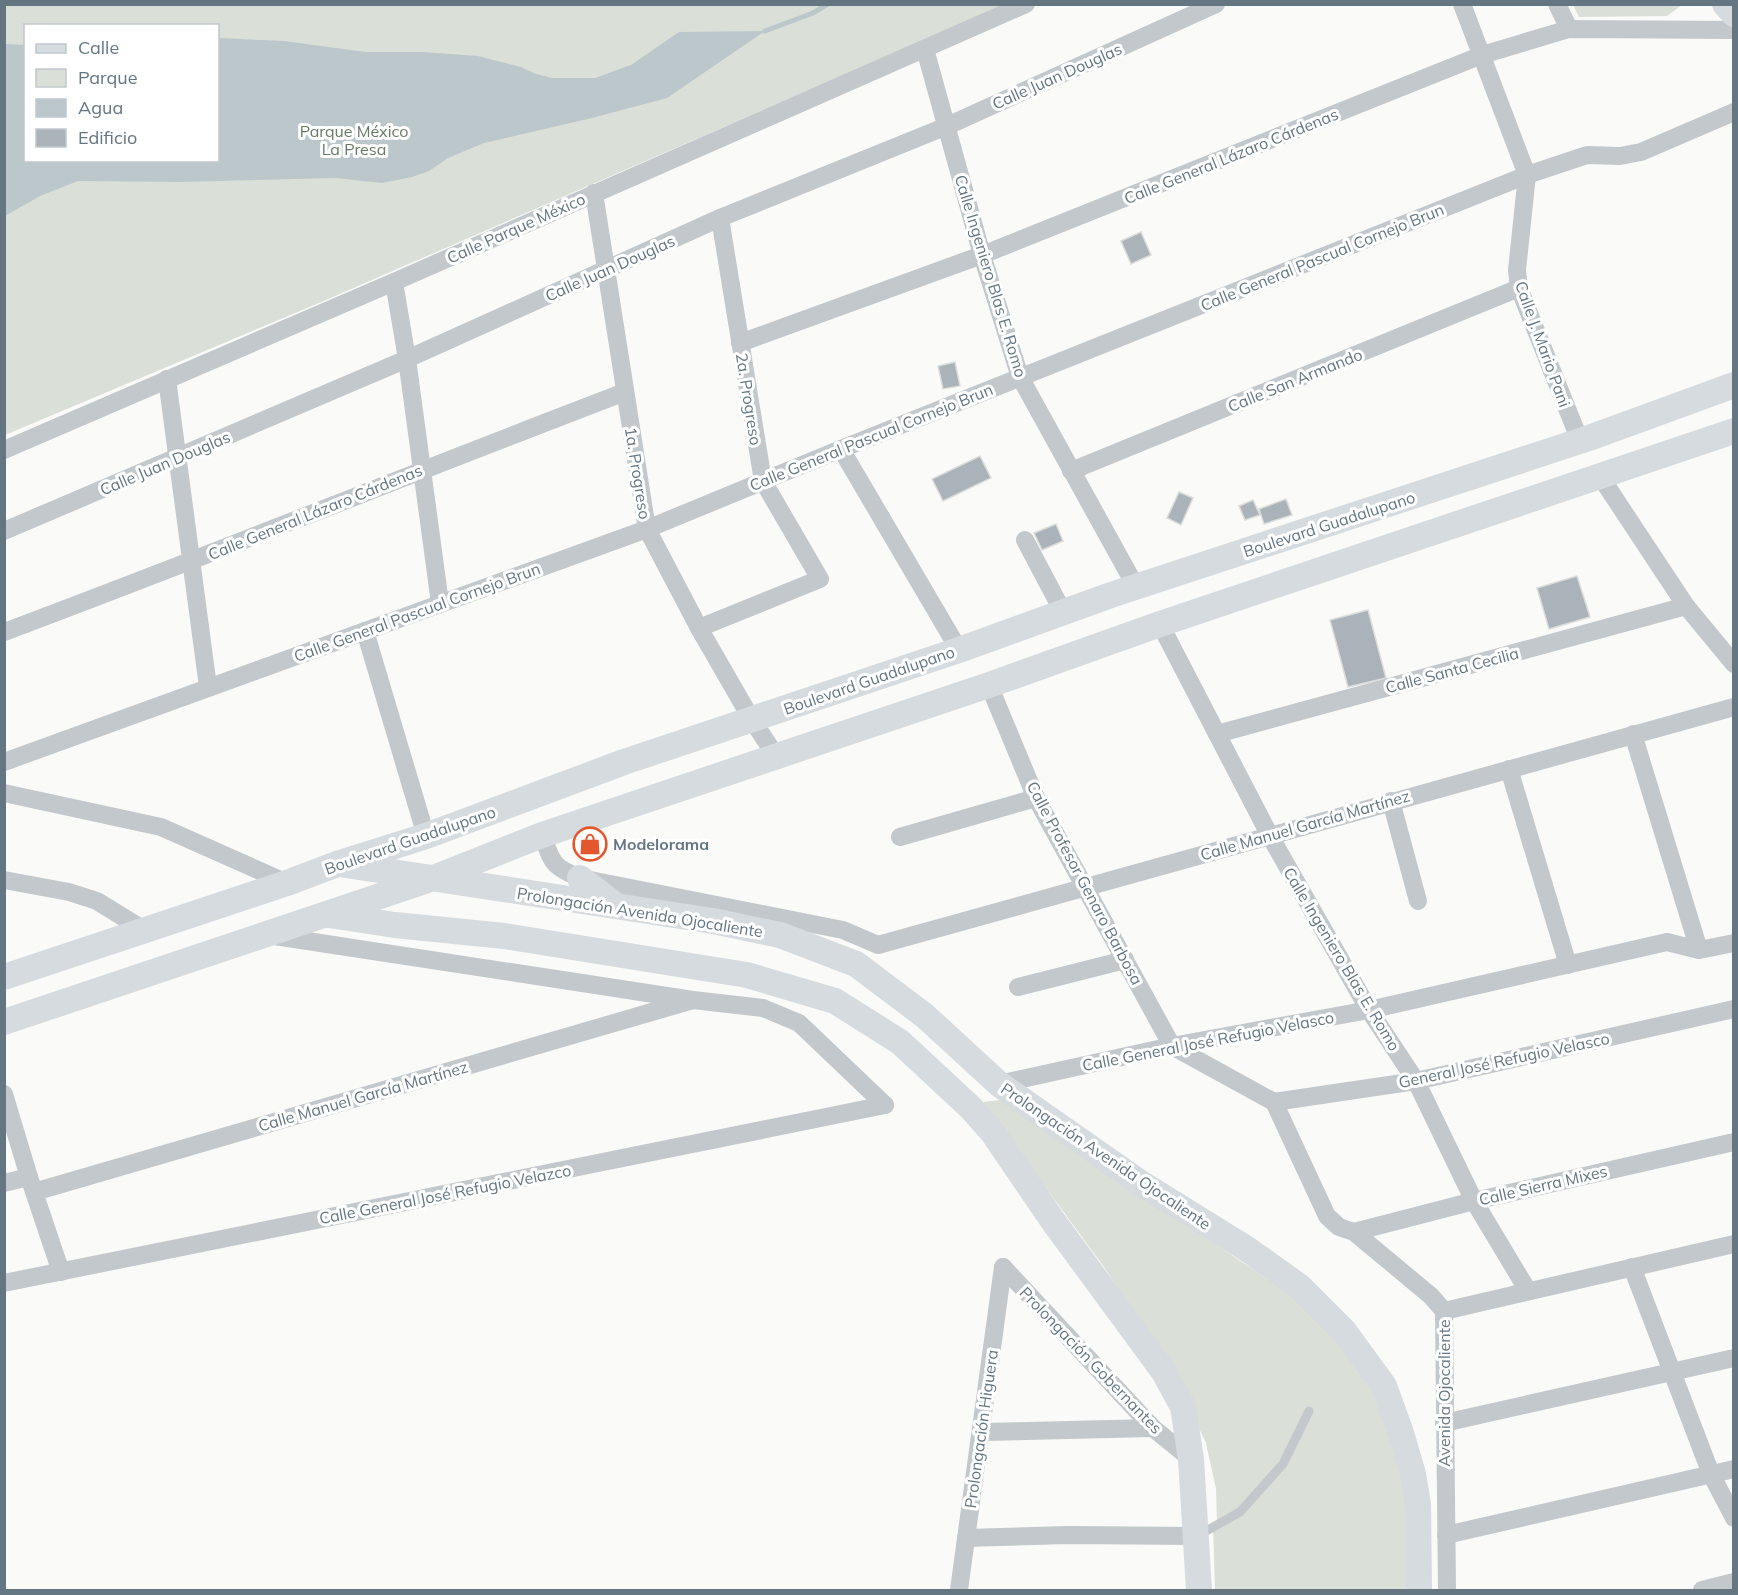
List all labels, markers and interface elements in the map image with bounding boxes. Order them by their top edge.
legend [24,24,219,162]
text: Calle [78,36,119,59]
street label: Calle Juan Douglas [989,38,1125,114]
text: Parque [78,66,137,89]
text: Agua [78,96,123,119]
street label: Calle General Lázaro Cárdenas [1121,104,1341,208]
park label: Parque México La Presa [300,121,408,159]
text: Edificio [78,126,137,149]
street label: Calle Ingeniero Blas E. Romo [951,172,1031,380]
street label: Calle Parque México [444,188,588,268]
street label: Calle General Pascual Cornejo Brun [1197,199,1447,315]
street label: Calle Juan Douglas [542,230,678,306]
street label: Calle J. Mario Pani [1511,278,1575,410]
street label: Calle San Armando [1225,344,1365,416]
street label: 2a. Progreso [732,351,766,447]
street label: Calle General Pascual Cornejo Brun [746,379,996,495]
street label: 1a. Progreso [621,425,655,521]
street label: Calle Juan Douglas [97,426,233,500]
street label: Calle General Lázaro Cárdenas [205,460,425,564]
street label: Boulevard Guadalupano [1241,487,1417,561]
street label: Calle General Pascual Cornejo Brun [291,558,543,666]
street label: Boulevard Guadalupano [781,641,957,719]
street label: Calle Santa Cecilia [1383,643,1521,697]
street label: Calle Profesor Genaro Barbosa [1023,778,1147,988]
street label: Calle Manuel García Martínez [1198,785,1412,865]
street label: Boulevard Guadalupano [322,801,498,879]
shop icon: Modelorama [572,826,608,862]
place label: Modelorama [613,834,709,854]
street label: Calle Ingeniero Blas E. Romo [1279,864,1405,1054]
street label: Prolongación Avenida Ojocaliente [516,883,764,941]
street label: Calle General José Refugio Velasco [1080,1007,1336,1075]
street label: General José Refugio Velasco [1397,1028,1611,1092]
street label: Calle Manuel García Martínez [256,1056,470,1136]
street label: Prolongación Avenida Ojocaliente [997,1078,1215,1234]
street label: Calle General José Refugio Velazco [317,1160,573,1228]
street label: Calle Sierra Mixes [1477,1160,1609,1209]
street label: Prolongación Gobernantes [1016,1282,1166,1438]
street label: Avenida Ojocaliente [1434,1319,1454,1467]
street label: Prolongación Higuera [960,1348,1002,1510]

